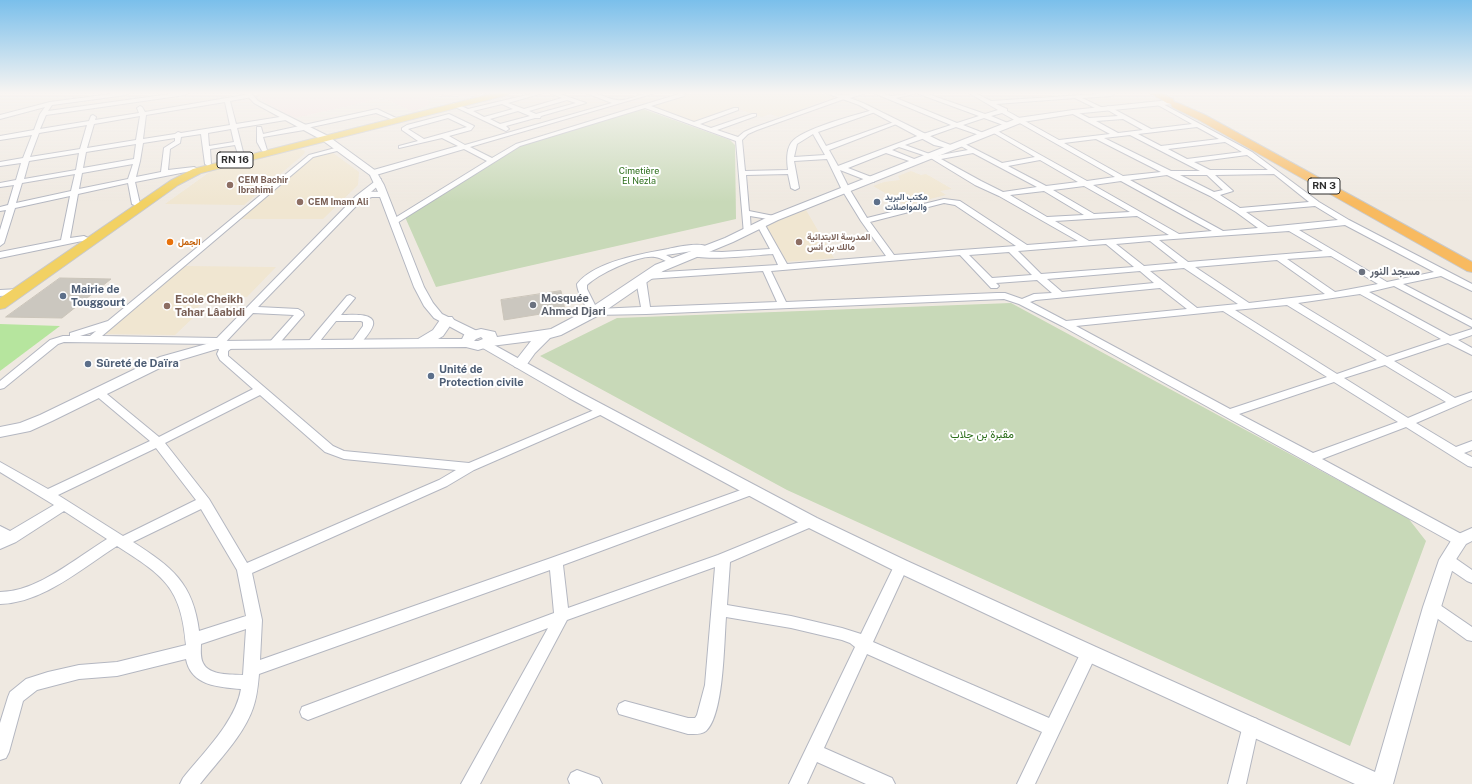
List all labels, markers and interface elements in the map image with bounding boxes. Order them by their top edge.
road number: RN 16 [217,152,253,168]
park label: Cimetière El Nezla [619,166,659,187]
place label: CEM Bachir Ibrahimi [238,175,288,196]
road number: RN 3 [1308,178,1340,194]
marker: CEM Bachir Ibrahimi [225,180,235,190]
place label: مكتب البريد والمواصلات [885,192,928,213]
marker: CEM Imam Ali [295,197,305,207]
place label: CEM Imam Ali [308,197,368,207]
marker: مكتب البريد والمواصلات [872,197,882,207]
place label: المدرسة الابتدائية مالك بن أنس [807,232,870,253]
marker: الجمل [165,237,175,247]
place label: الجمل [178,237,200,247]
marker: المدرسة الابتدائية مالك بن أنس [794,237,804,247]
place label: مسجد النور [1370,265,1420,279]
marker: مسجد النور [1357,267,1367,277]
place label: Mairie de Touggourt [71,283,125,309]
marker: Mairie de Touggourt [58,291,68,301]
place label: Mosquée Ahmed Djari [541,292,606,318]
place label: Ecole Cheikh Tahar Lâabidi [175,293,245,319]
marker: Mosquée Ahmed Djari [528,300,538,310]
marker: Ecole Cheikh Tahar Lâabidi [162,301,172,311]
place label: Sûreté de Daïra [96,357,179,371]
marker: Sûreté de Daïra [83,359,93,369]
place label: Unité de Protection civile [439,363,524,389]
marker: Unité de Protection civile [426,371,436,381]
park label: مقبرة بن جلاب [950,428,1014,442]

